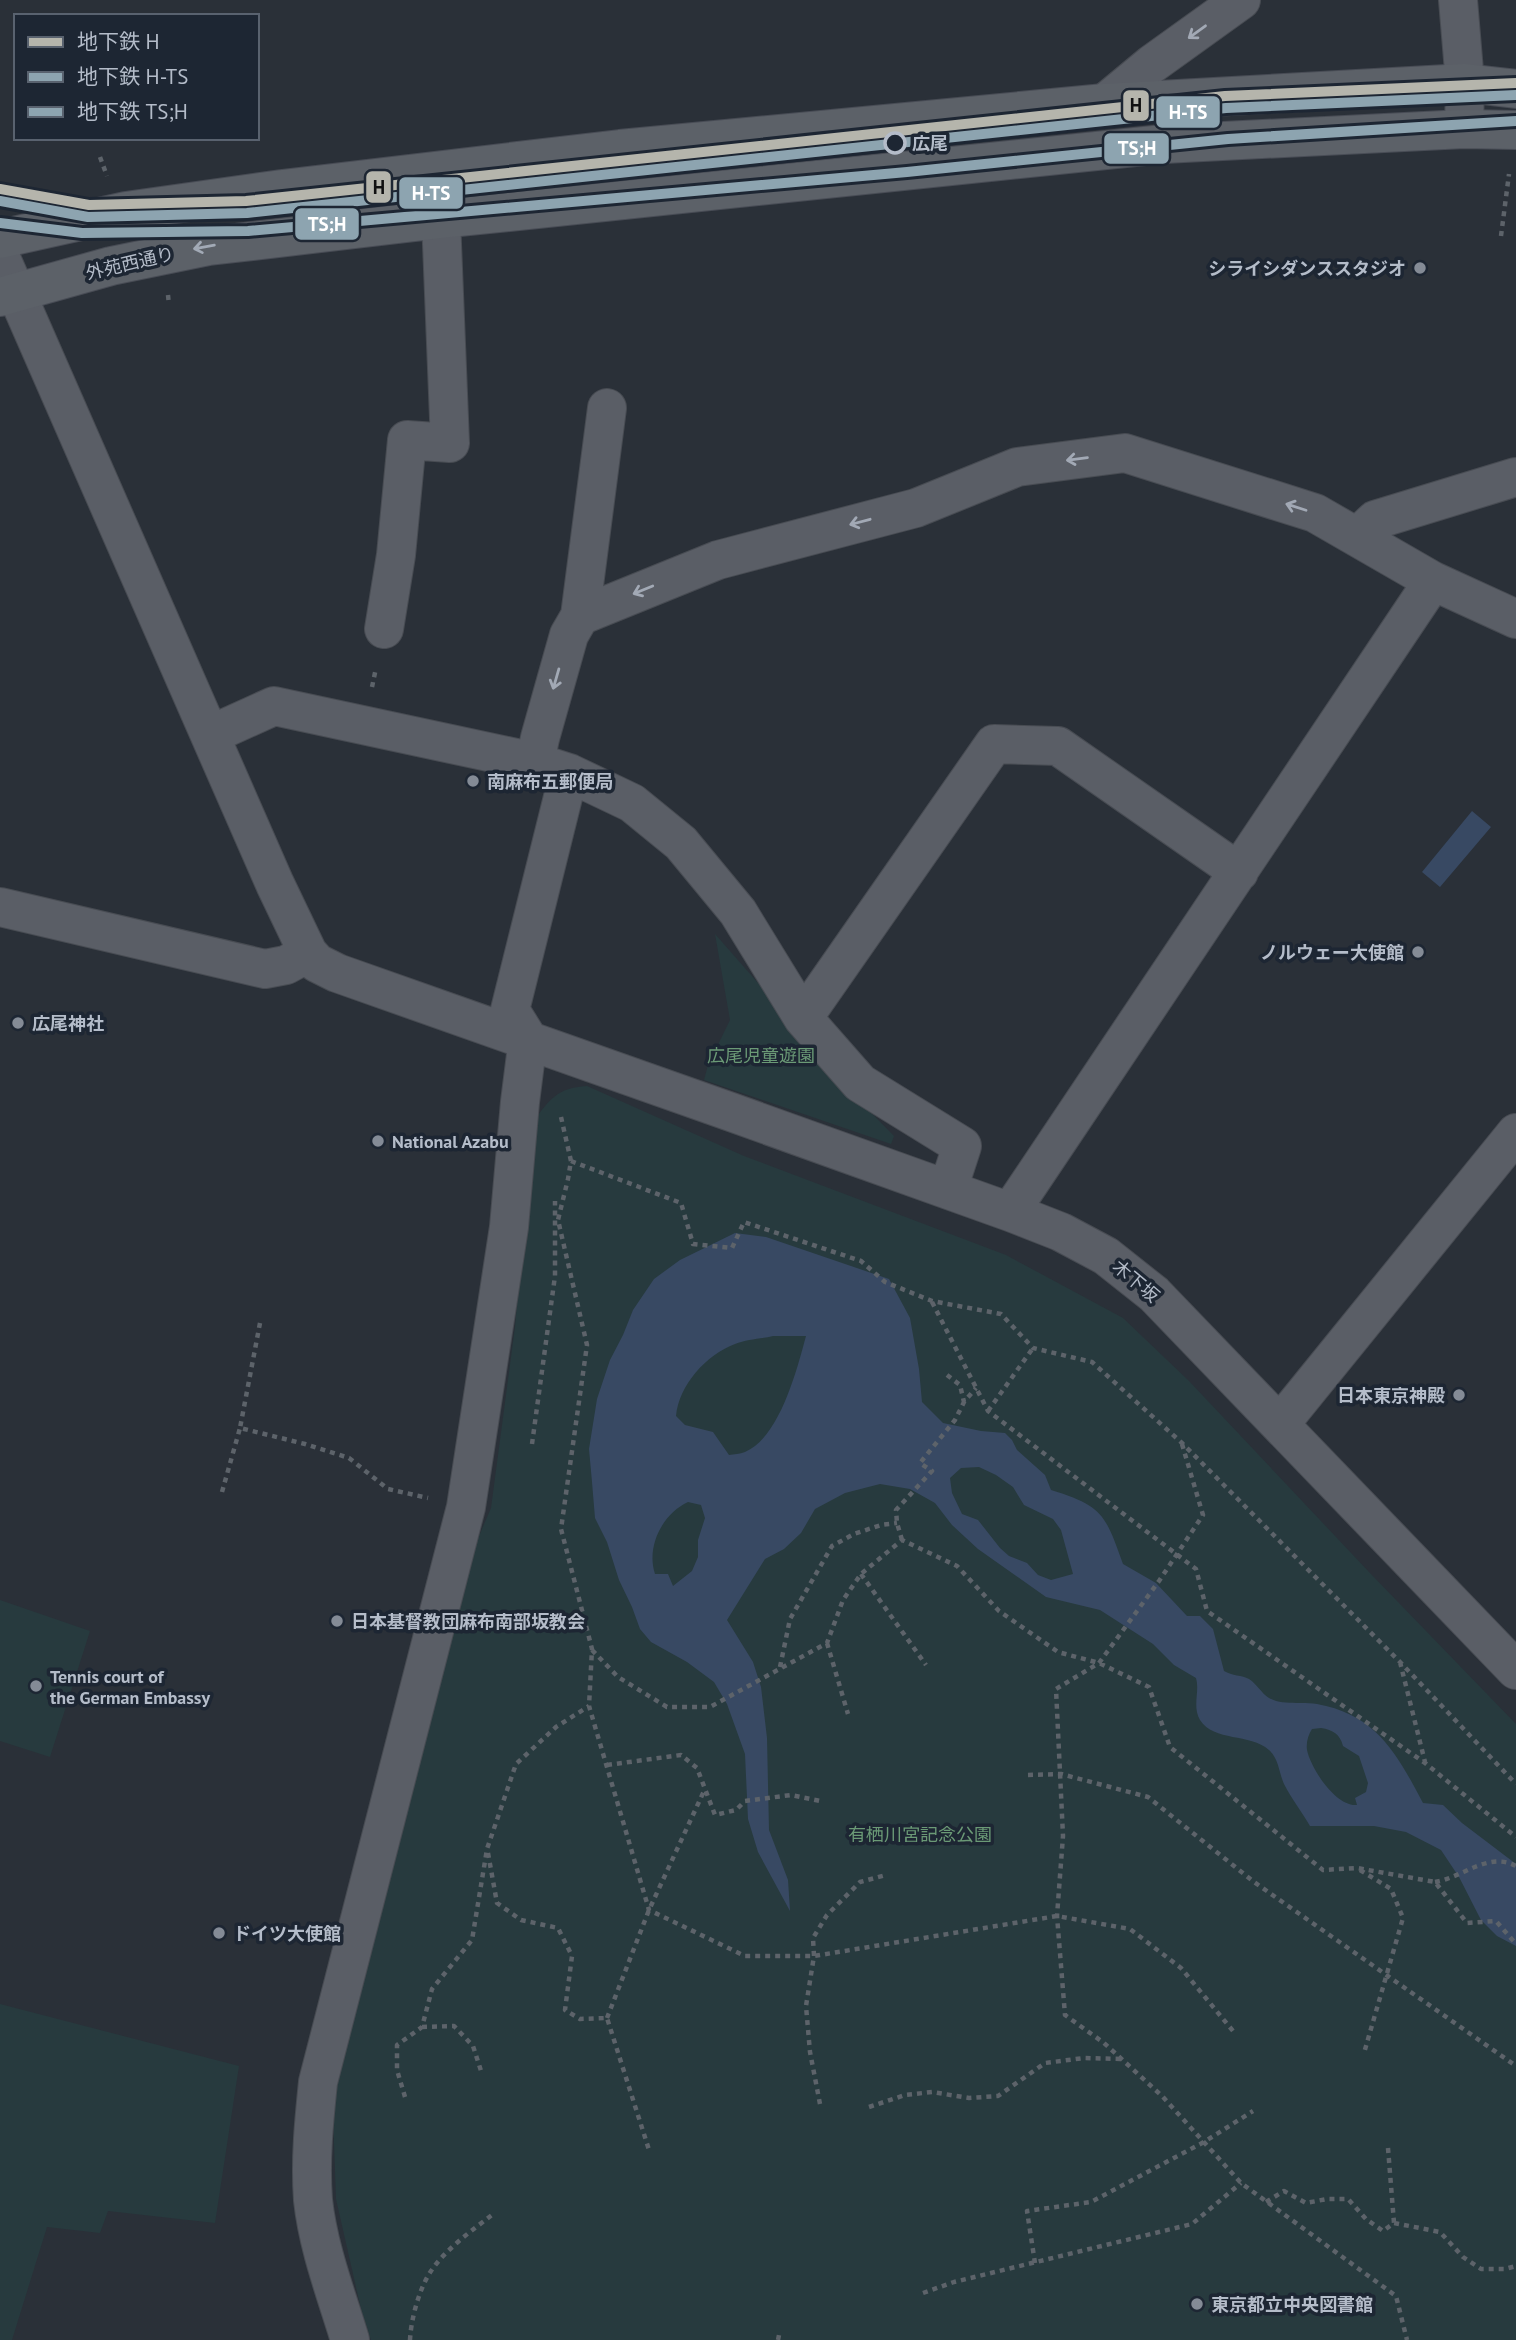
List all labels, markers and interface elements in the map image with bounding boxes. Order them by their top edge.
legend [14,14,259,140]
one-way arrow [1188,25,1207,39]
text: 地下鉄 H [77,28,160,55]
text: 地下鉄 H-TS [77,63,188,90]
line badge: H [1122,89,1150,122]
text: H [1130,93,1142,117]
line badge: H-TS [1155,95,1221,129]
text: 地下鉄 TS;H [77,98,188,125]
text: H-TS [1169,100,1207,124]
marker: 広尾 [884,132,906,154]
place label: 広尾 [912,132,948,155]
line badge: TS;H [1103,132,1170,165]
text: TS;H [1118,136,1156,160]
line badge: H [365,170,392,204]
text: H [373,175,385,199]
line badge: H-TS [398,176,464,210]
text: H-TS [412,181,450,205]
line badge: TS;H [294,207,360,241]
text: TS;H [308,212,346,236]
one-way arrow [193,241,216,255]
street label: 外苑西通り [84,242,176,284]
place label: シライシダンススタジオ [1208,257,1406,280]
marker: シライシダンススタジオ [1412,260,1428,276]
one-way arrow [1066,452,1089,465]
one-way arrow [1285,500,1307,513]
one-way arrow [849,517,871,530]
one-way arrow [633,585,655,598]
one-way arrow [549,668,562,690]
place label: 南麻布五郵便局 [487,770,613,793]
marker: 南麻布五郵便局 [465,773,481,789]
place label: ノルウェー大使館 [1260,941,1404,964]
marker: ノルウェー大使館 [1410,944,1426,960]
place label: 広尾神社 [32,1012,104,1035]
marker: 広尾神社 [10,1015,26,1031]
park label: 広尾児童遊園 [707,1044,815,1067]
place label: National Azabu [392,1130,509,1153]
marker: National Azabu [370,1133,386,1149]
street label: 木下坂 [1108,1255,1164,1307]
place label: 日本東京神殿 [1337,1384,1445,1407]
marker: 日本東京神殿 [1451,1387,1467,1403]
place label: 日本基督教団麻布南部坂教会 [351,1610,585,1633]
marker: 日本基督教団麻布南部坂教会 [329,1613,345,1629]
place label: Tennis court of the German Embassy [50,1665,210,1709]
marker: Tennis court of the German Embassy [28,1678,44,1694]
park label: 有栖川宮記念公園 [848,1823,992,1846]
place label: ドイツ大使館 [233,1922,341,1945]
marker: ドイツ大使館 [211,1925,227,1941]
place label: 東京都立中央図書館 [1211,2293,1373,2316]
marker: 東京都立中央図書館 [1189,2296,1205,2312]

